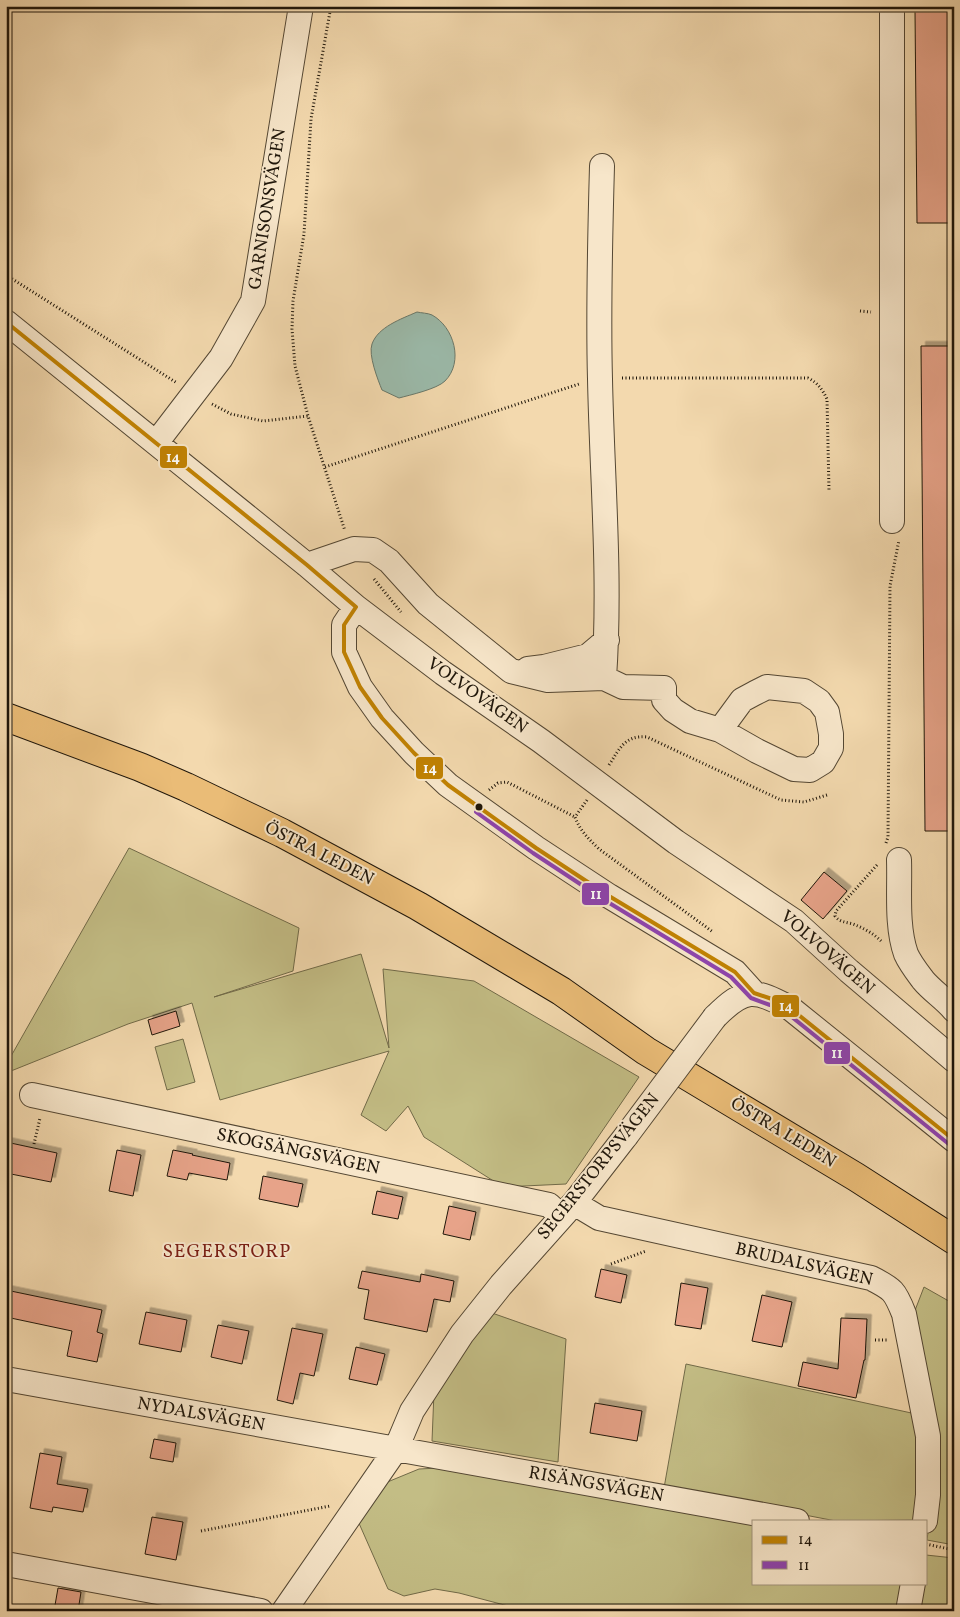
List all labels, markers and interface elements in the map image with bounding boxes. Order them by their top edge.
street label: GARNISONSVÄGEN [243,127,293,291]
line badge: 14 [159,445,188,469]
text: 14 [166,449,181,468]
street label: VOLVOVÄGEN [421,652,533,740]
line badge: 14 [415,756,444,780]
text: 14 [423,760,438,779]
unlabelled marker [474,802,484,812]
street label: ÖSTRA LEDEN [260,816,378,892]
line badge: 11 [581,882,610,906]
text: 11 [590,886,602,905]
street label: VOLVOVÄGEN [774,905,880,1001]
line badge: 14 [771,994,800,1018]
text: 14 [779,998,794,1017]
line badge: 11 [823,1041,851,1065]
text: 11 [831,1045,843,1064]
street label: SEGERSTORPSVÄGEN [532,1089,666,1245]
street label: ÖSTRA LEDEN [725,1092,841,1174]
street label: SKOGSÄNGSVÄGEN [214,1122,382,1182]
street label: BRUDALSVÄGEN [733,1237,875,1293]
district label: SEGERSTORP [163,1239,291,1265]
street label: NYDALSVÄGEN [135,1391,267,1439]
street label: RISÄNGSVÄGEN [526,1461,666,1509]
legend [752,1520,928,1584]
text: 14 [798,1530,813,1551]
text: 11 [798,1556,810,1577]

